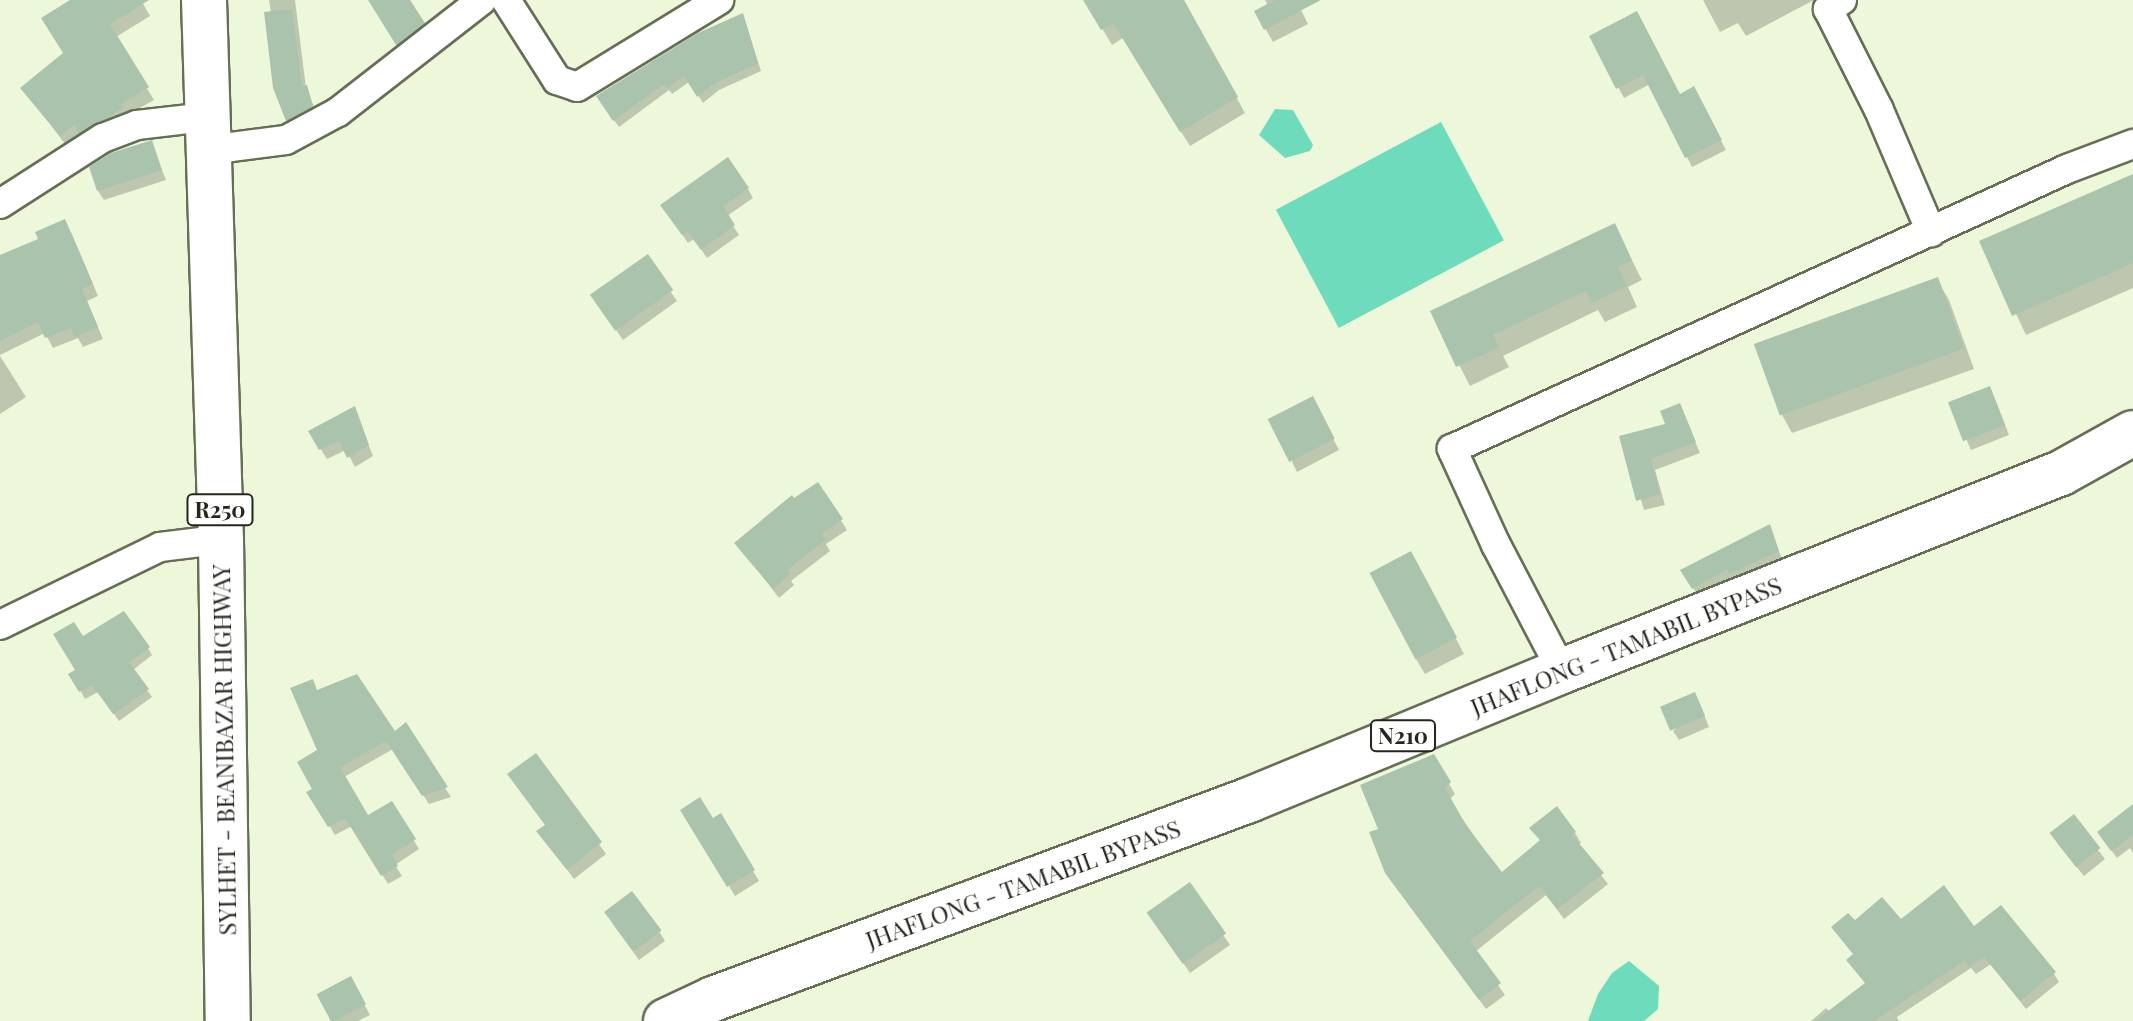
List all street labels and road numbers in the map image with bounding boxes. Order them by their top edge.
road number: R250 [186,492,254,528]
street label: SYLHET - BEANIBAZAR HIGHWAY [206,564,242,936]
street label: JHAFLONG - TAMABIL BYPASS [1466,570,1786,722]
road number: N210 [1369,718,1437,754]
street label: JHAFLONG - TAMABIL BYPASS [861,813,1185,955]

